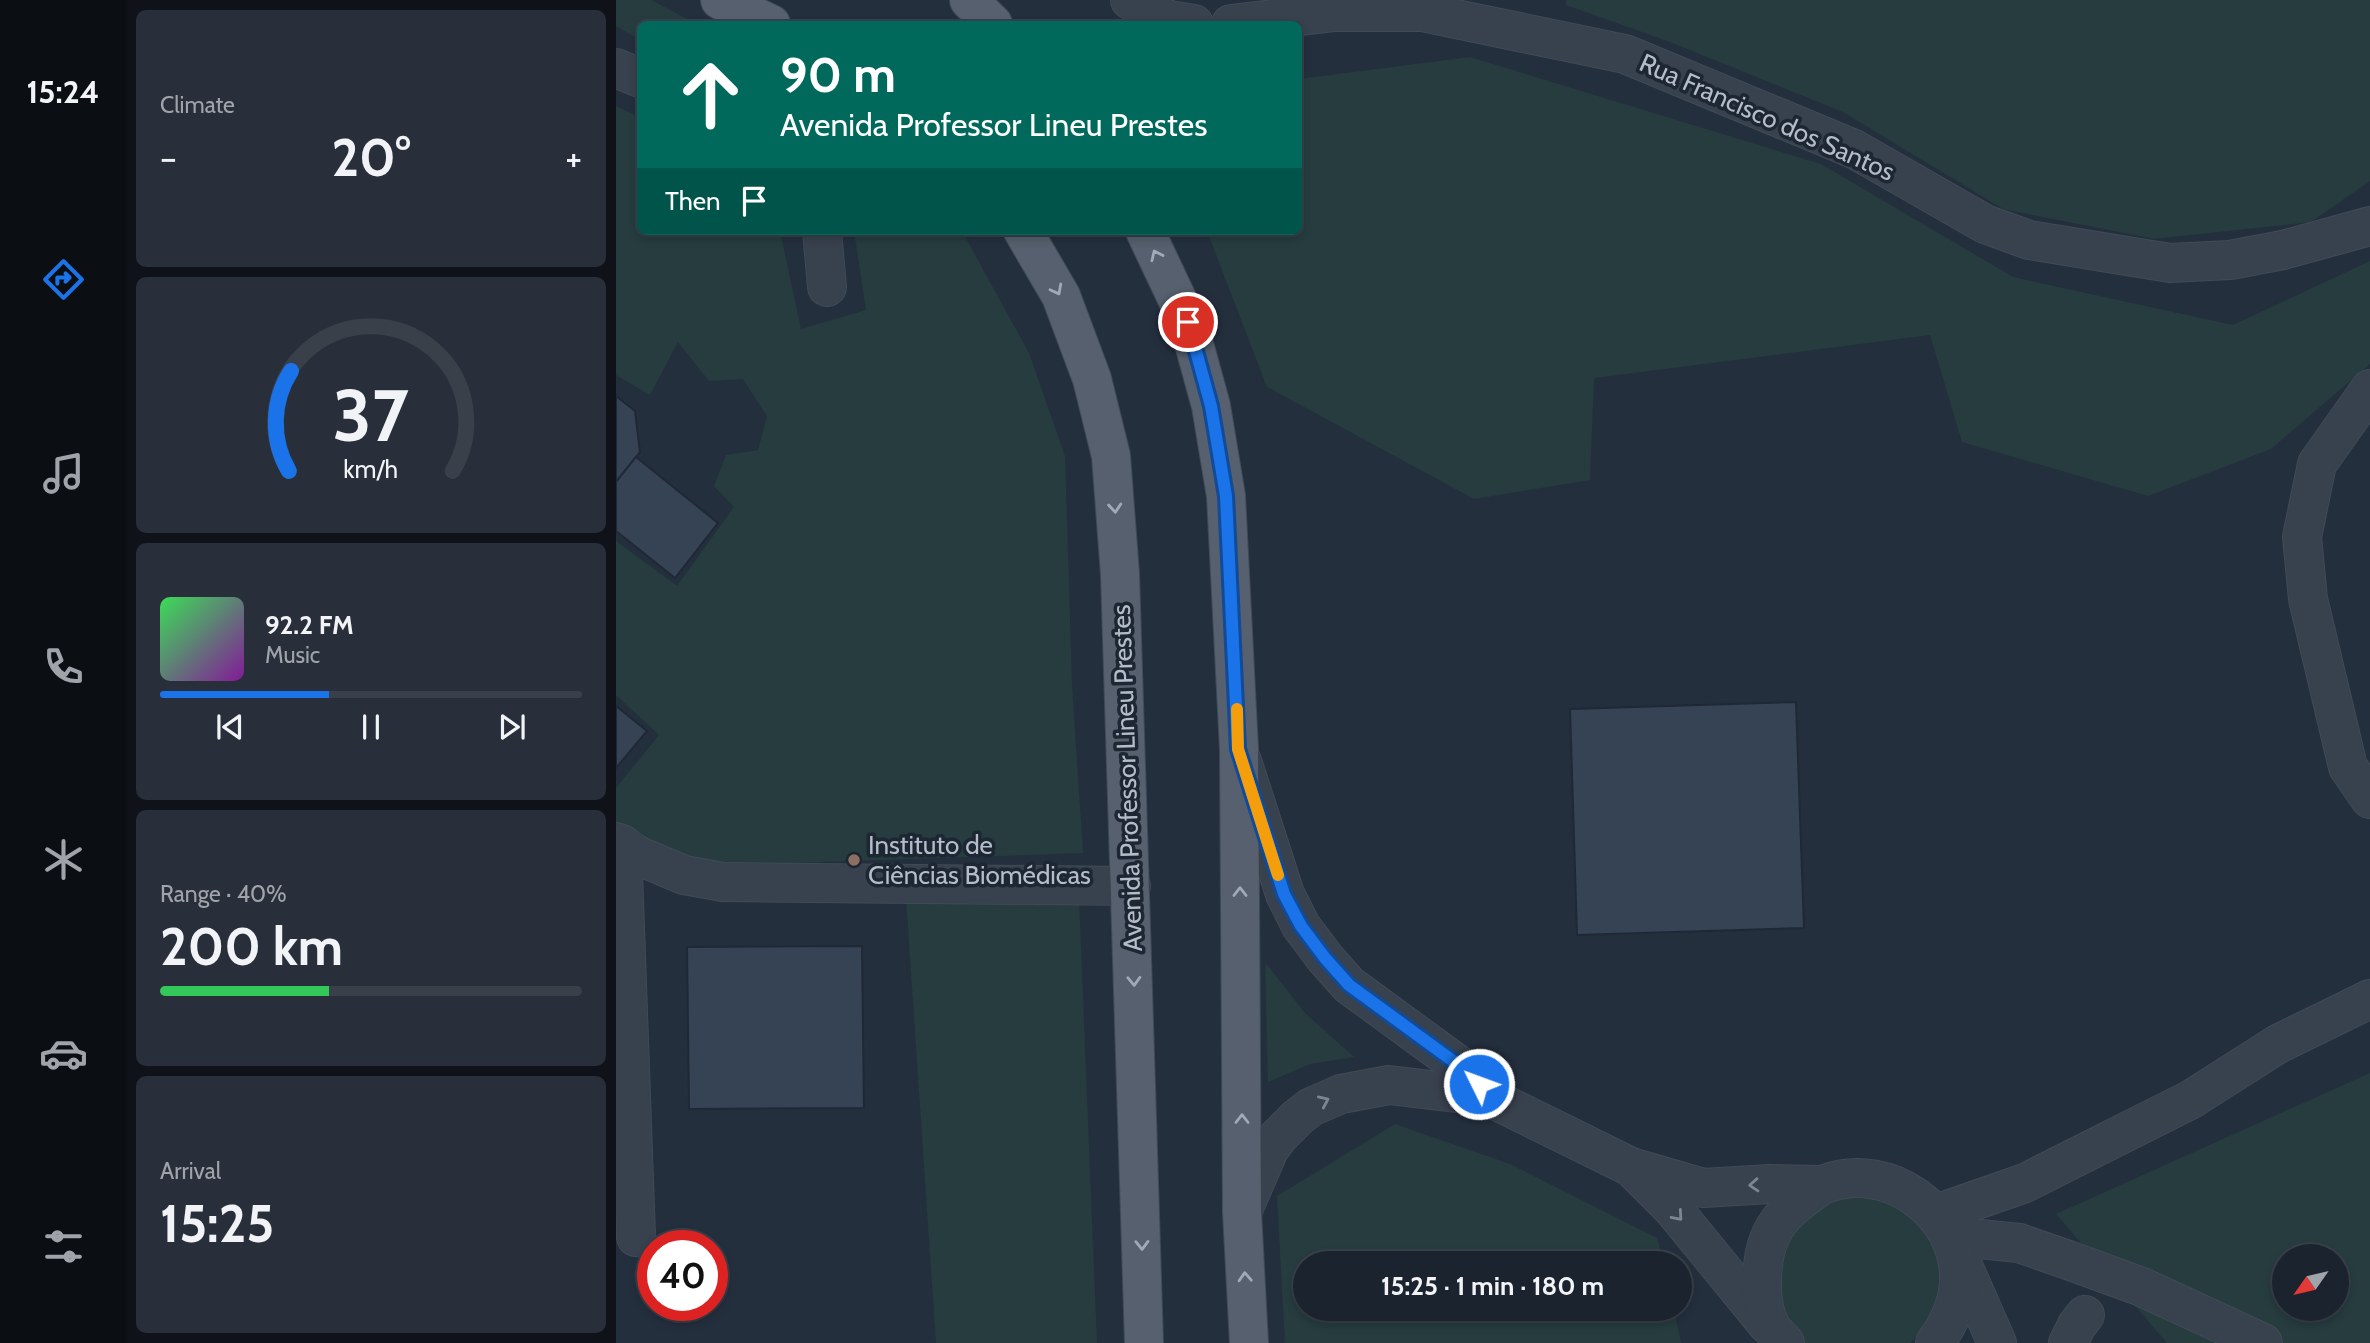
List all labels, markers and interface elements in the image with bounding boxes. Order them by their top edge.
text: 90 m [780,45,896,104]
street label: Rua Francisco dos Santos [1635,46,1900,188]
icon: ahead [665,49,756,140]
text: 15:24 [27,72,99,111]
text: Climate [160,91,235,119]
text: Avenida Professor Lineu Prestes [780,105,1207,144]
text: 20° [331,126,411,189]
text: − [160,134,177,181]
text: + [565,134,582,181]
icon: arrive [735,182,773,220]
text: Then [665,185,721,217]
one-way arrow [1150,250,1164,262]
icon: directions [39,255,88,304]
one-way arrow [1049,283,1062,295]
pin [1158,292,1218,352]
icon: arrive [1169,303,1207,341]
text: 37 [333,371,409,459]
icon: music [39,449,88,498]
text: km/h [344,454,398,484]
one-way arrow [1107,503,1122,514]
street label: Avenida Professor Lineu Prestes [1105,604,1149,952]
text: 92.2 FM [265,609,354,641]
text: Music [265,641,320,669]
icon: phone [39,642,88,691]
icon: previous [211,708,249,746]
icon: pause [352,708,390,746]
icon: next [493,708,531,746]
place label: Instituto de Ciências Biomédicas [868,829,1091,891]
icon: climate [39,835,88,884]
marker: Instituto de Ciências Biomédicas [846,852,862,868]
text: Range · 40% [160,880,287,908]
one-way arrow [1232,886,1248,896]
text: 200 km [160,915,343,978]
one-way arrow [1126,976,1142,986]
icon: car [39,1029,88,1078]
position arrow [1442,1047,1516,1121]
one-way arrow [1317,1095,1329,1109]
one-way arrow [1234,1113,1249,1124]
text: Arrival [160,1157,221,1185]
one-way arrow [1748,1177,1759,1192]
text: 15:25 [160,1192,274,1255]
one-way arrow [1670,1208,1683,1221]
icon: filters [39,1222,88,1271]
speed limit sign: 40 [637,1230,728,1321]
one-way arrow [1134,1240,1150,1250]
north arrow [2272,1244,2348,1321]
map controls [2272,1244,2349,1321]
text: 15:25 · 1 min · 180 m [1381,1270,1604,1302]
one-way arrow [1238,1272,1253,1283]

